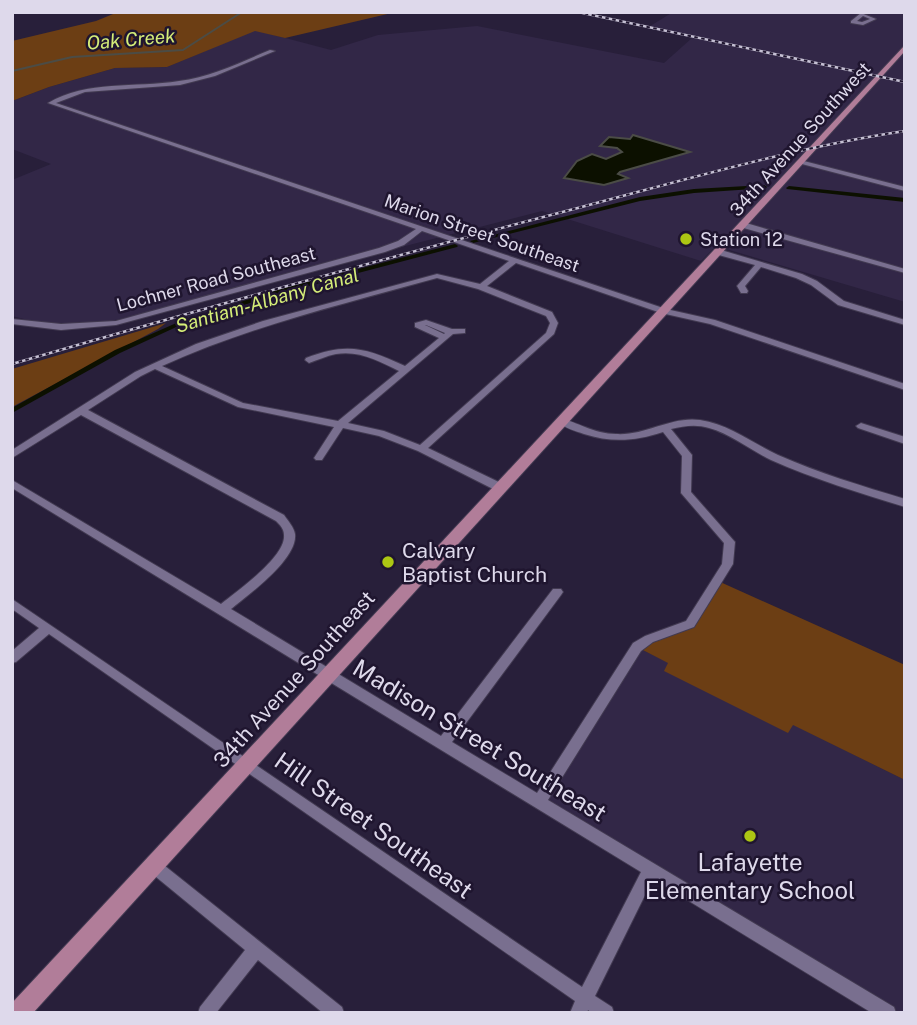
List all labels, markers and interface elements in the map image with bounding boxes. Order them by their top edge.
water label: Oak Creek [86,24,177,54]
street label: 34th Avenue Southwest [725,58,875,220]
street label: Marion Street Southeast [382,190,582,276]
place label: Station 12 [700,229,783,250]
marker: Station 12 [678,231,694,247]
street label: Lochner Road Southeast [114,242,318,316]
water label: Santiam-Albany Canal [173,263,361,337]
place label: Calvary Baptist Church [402,538,547,587]
marker: Calvary Baptist Church [380,554,396,570]
street label: 34th Avenue Southeast [208,586,380,772]
street label: Madison Street Southeast [348,653,612,827]
street label: Hill Street Southeast [270,746,478,904]
marker: Lafayette Elementary School [742,828,758,844]
place label: Lafayette Elementary School [645,848,855,904]

